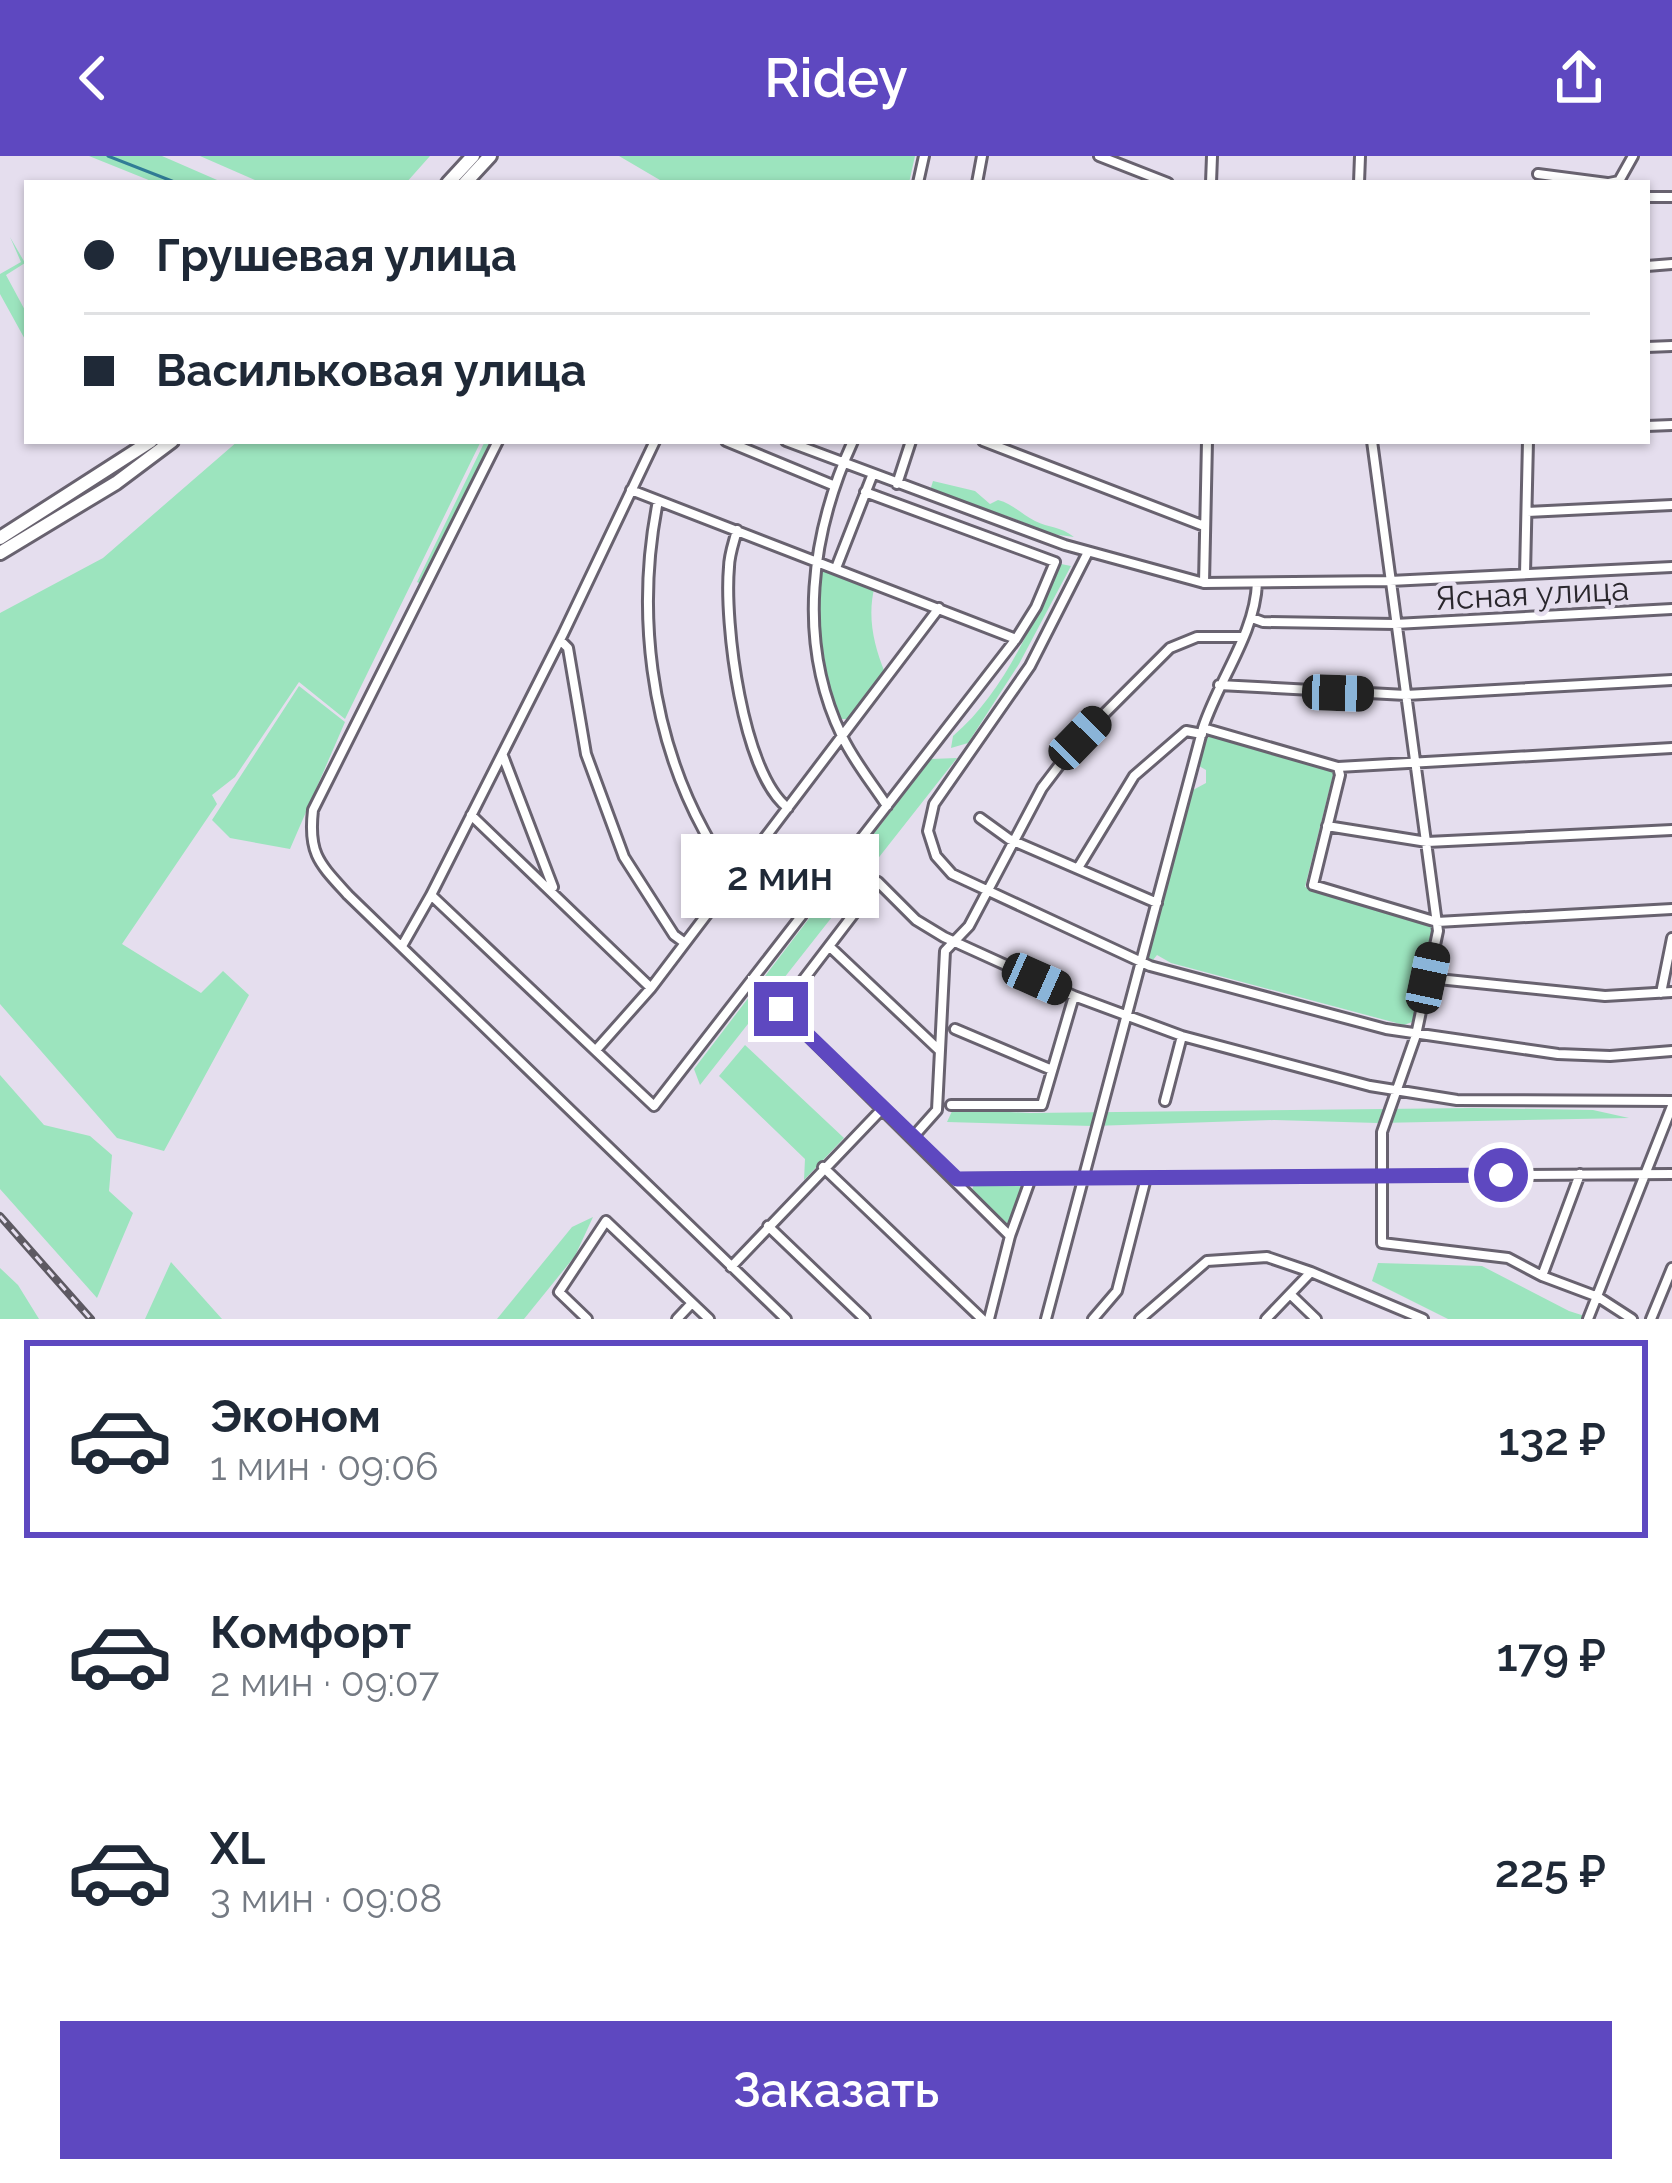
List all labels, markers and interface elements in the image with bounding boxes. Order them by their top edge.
icon: back [60,45,126,111]
icon: share [1546,45,1612,111]
text: Ridey [764,46,908,110]
text: Грушевая улица [156,229,517,282]
text: Васильковая улица [156,344,586,397]
street label: Ясная улица [1434,569,1630,618]
car [1301,674,1375,712]
car [1042,700,1118,776]
callout: 2 мин [682,835,880,919]
text: 2 мин [727,853,833,899]
car [1403,939,1453,1017]
car [997,948,1077,1010]
route end [754,982,808,1036]
route start [1474,1148,1528,1202]
icon: car [66,1385,174,1493]
text: Эконом [210,1390,381,1443]
text: 132 ₽ [1498,1413,1606,1466]
text: 1 мин · 09:06 [210,1443,439,1489]
icon: car [66,1601,174,1709]
text: Комфорт [210,1606,411,1659]
text: 179 ₽ [1497,1629,1606,1682]
text: 2 мин · 09:07 [210,1659,439,1705]
icon: car [66,1817,174,1925]
text: XL [210,1822,265,1875]
text: 225 ₽ [1495,1845,1606,1898]
text: 3 мин · 09:08 [210,1875,442,1921]
button: Заказать [60,2021,1612,2159]

